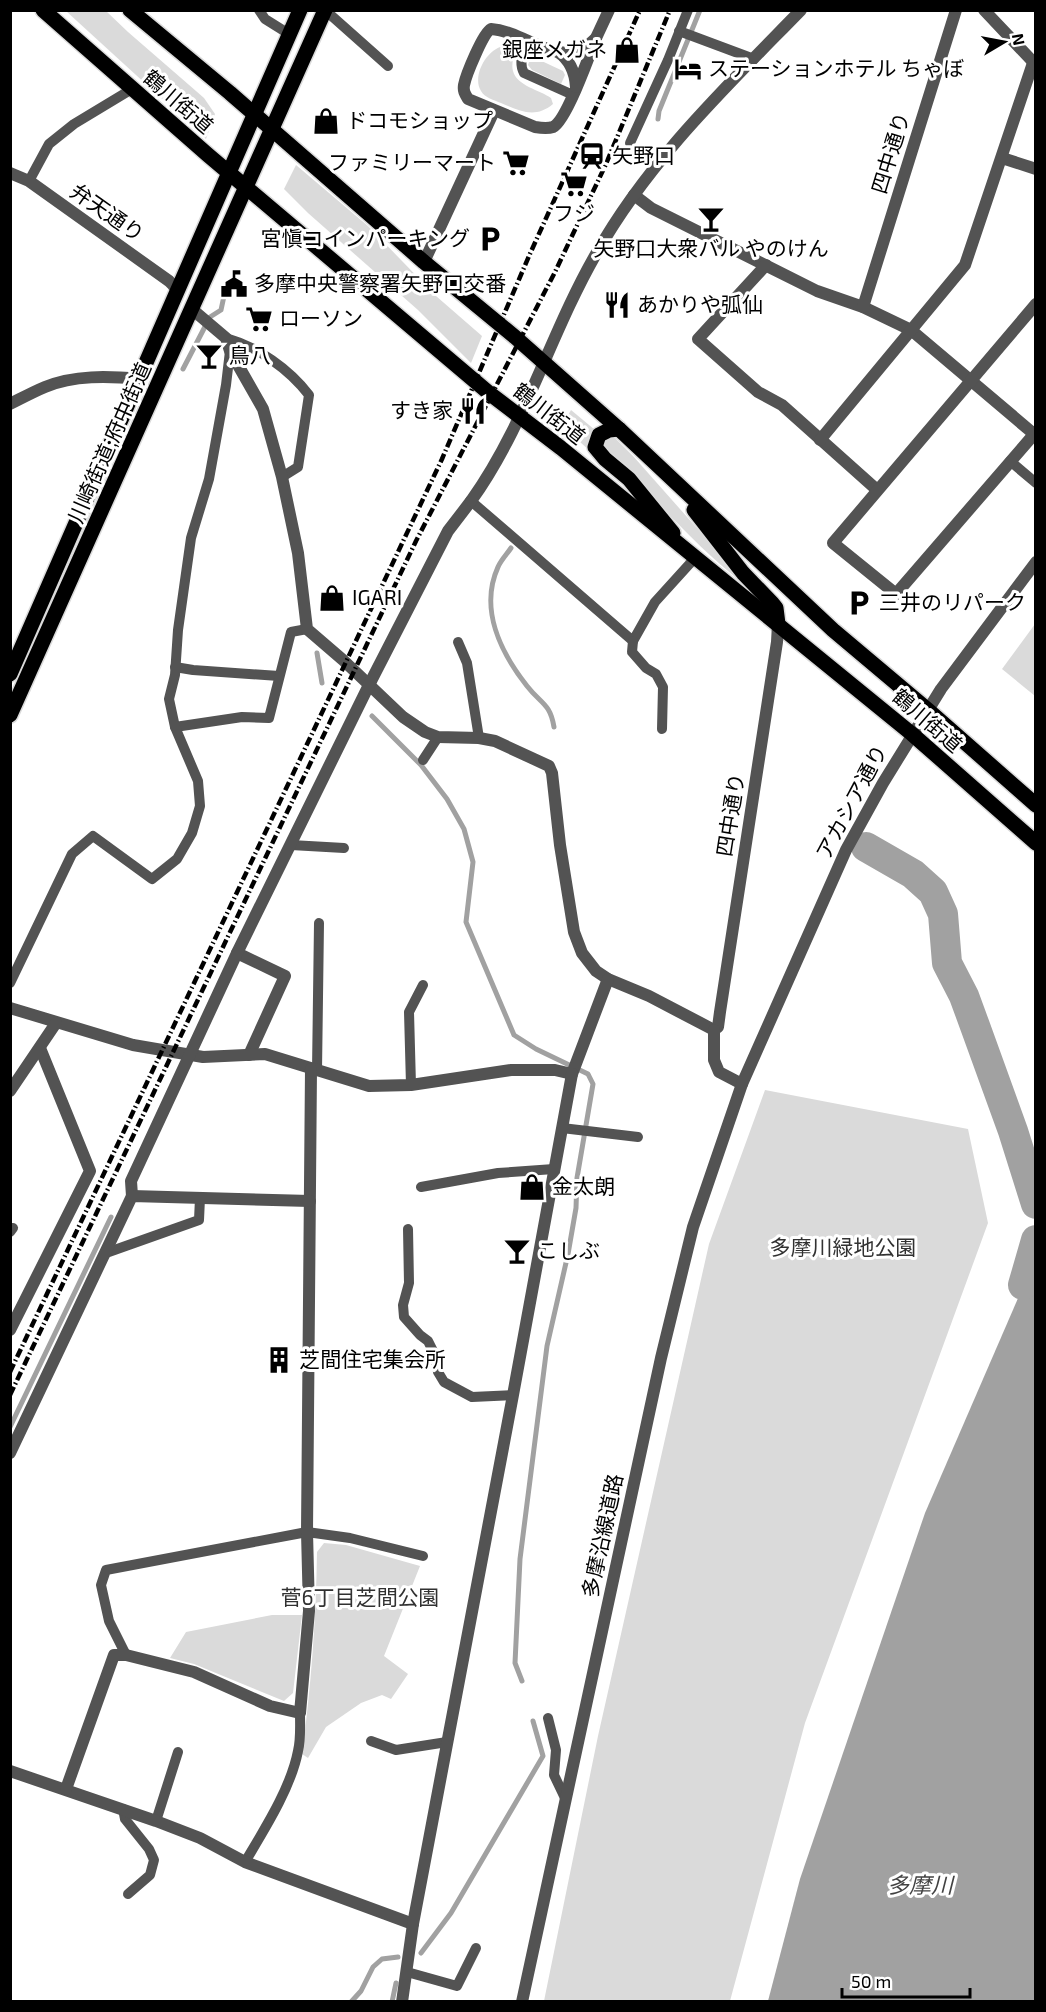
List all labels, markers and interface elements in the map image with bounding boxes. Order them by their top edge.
north arrow [974,12,1034,72]
text: N [1009,32,1030,47]
shop icon: 銀座メガネ [612,35,642,65]
place label: 銀座メガネ [502,36,607,61]
hotel icon: ステーションホテル ちゃぼ [673,54,703,84]
place label: ステーションホテル ちゃぼ [708,55,964,80]
street label: 鶴川街道 [139,64,219,138]
shop icon: ドコモショップ [311,106,341,136]
place label: ドコモショップ [346,107,493,132]
street label: 四中通り [865,109,914,196]
station icon: 矢野口 [577,141,607,171]
place label: 矢野口 [612,142,675,167]
supermarket icon: ファミリーマート [501,148,531,178]
place label: ファミリーマート [328,149,496,174]
supermarket icon: フジ [559,169,589,199]
street label: 弁天通り [66,177,149,246]
place label: フジ [553,200,595,225]
bar icon: 矢野口大衆バル やのけん [696,204,726,234]
parking icon: 宮愼コインパーキング [475,224,505,254]
place label: 宮愼コインパーキング [261,225,470,250]
place label: 矢野口大衆バル やのけん [593,235,829,260]
public building icon: 多摩中央警察署矢野口交番 [219,269,249,299]
place label: 多摩中央警察署矢野口交番 [254,270,506,295]
restaurant icon: あかりや弧仙 [602,290,632,320]
place label: あかりや弧仙 [637,291,763,316]
supermarket icon: ローソン [244,304,274,334]
place label: ローソン [279,305,363,330]
bar icon: 鳥八 [194,341,224,371]
place label: 鳥八 [229,342,271,367]
street label: 川崎街道;府中街道 [62,358,155,526]
street label: 鶴川街道 [509,377,591,449]
restaurant icon: すき家 [458,396,488,426]
place label: すき家 [390,397,453,422]
shop icon: IGARI [317,583,347,613]
place label: IGARI [352,584,402,609]
parking icon: 三井のリパーク [844,588,874,618]
place label: 三井のリパーク [879,589,1026,614]
street label: 鶴川街道 [888,683,968,757]
street label: アカシア通り [810,740,891,863]
street label: 四中通り [711,771,748,858]
shop icon: 金太朗 [517,1172,547,1202]
place label: 金太朗 [552,1173,615,1198]
park label: 多摩川緑地公園 [770,1234,917,1259]
bar icon: こしぶ [502,1236,532,1266]
place label: こしぶ [537,1237,600,1262]
building icon: 芝間住宅集会所 [264,1345,294,1375]
place label: 芝間住宅集会所 [299,1346,446,1371]
street label: 多摩沿線道路 [576,1471,627,1600]
park label: 菅6丁目芝間公園 [280,1584,440,1609]
water label: 多摩川 [887,1871,955,1897]
scale bar [842,1961,970,1999]
text: 50 m [851,1970,891,1992]

